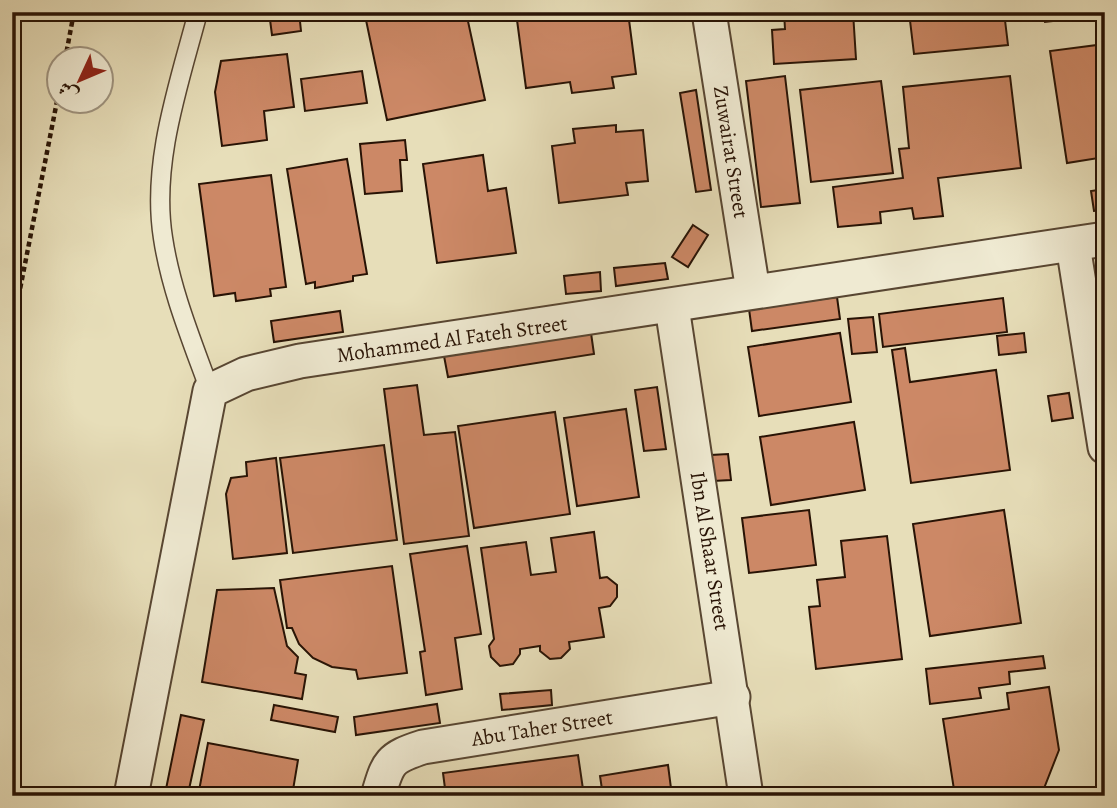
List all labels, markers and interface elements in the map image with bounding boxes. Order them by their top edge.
north arrow [46,46,116,116]
text: ش [53,75,84,107]
street label: Zuwairat Street [707,84,755,220]
street label: Mohammed Al Fateh Street [335,309,569,369]
street label: Ibn Al Shaar Street [684,470,736,633]
street label: Abu Taher Street [468,703,615,753]

